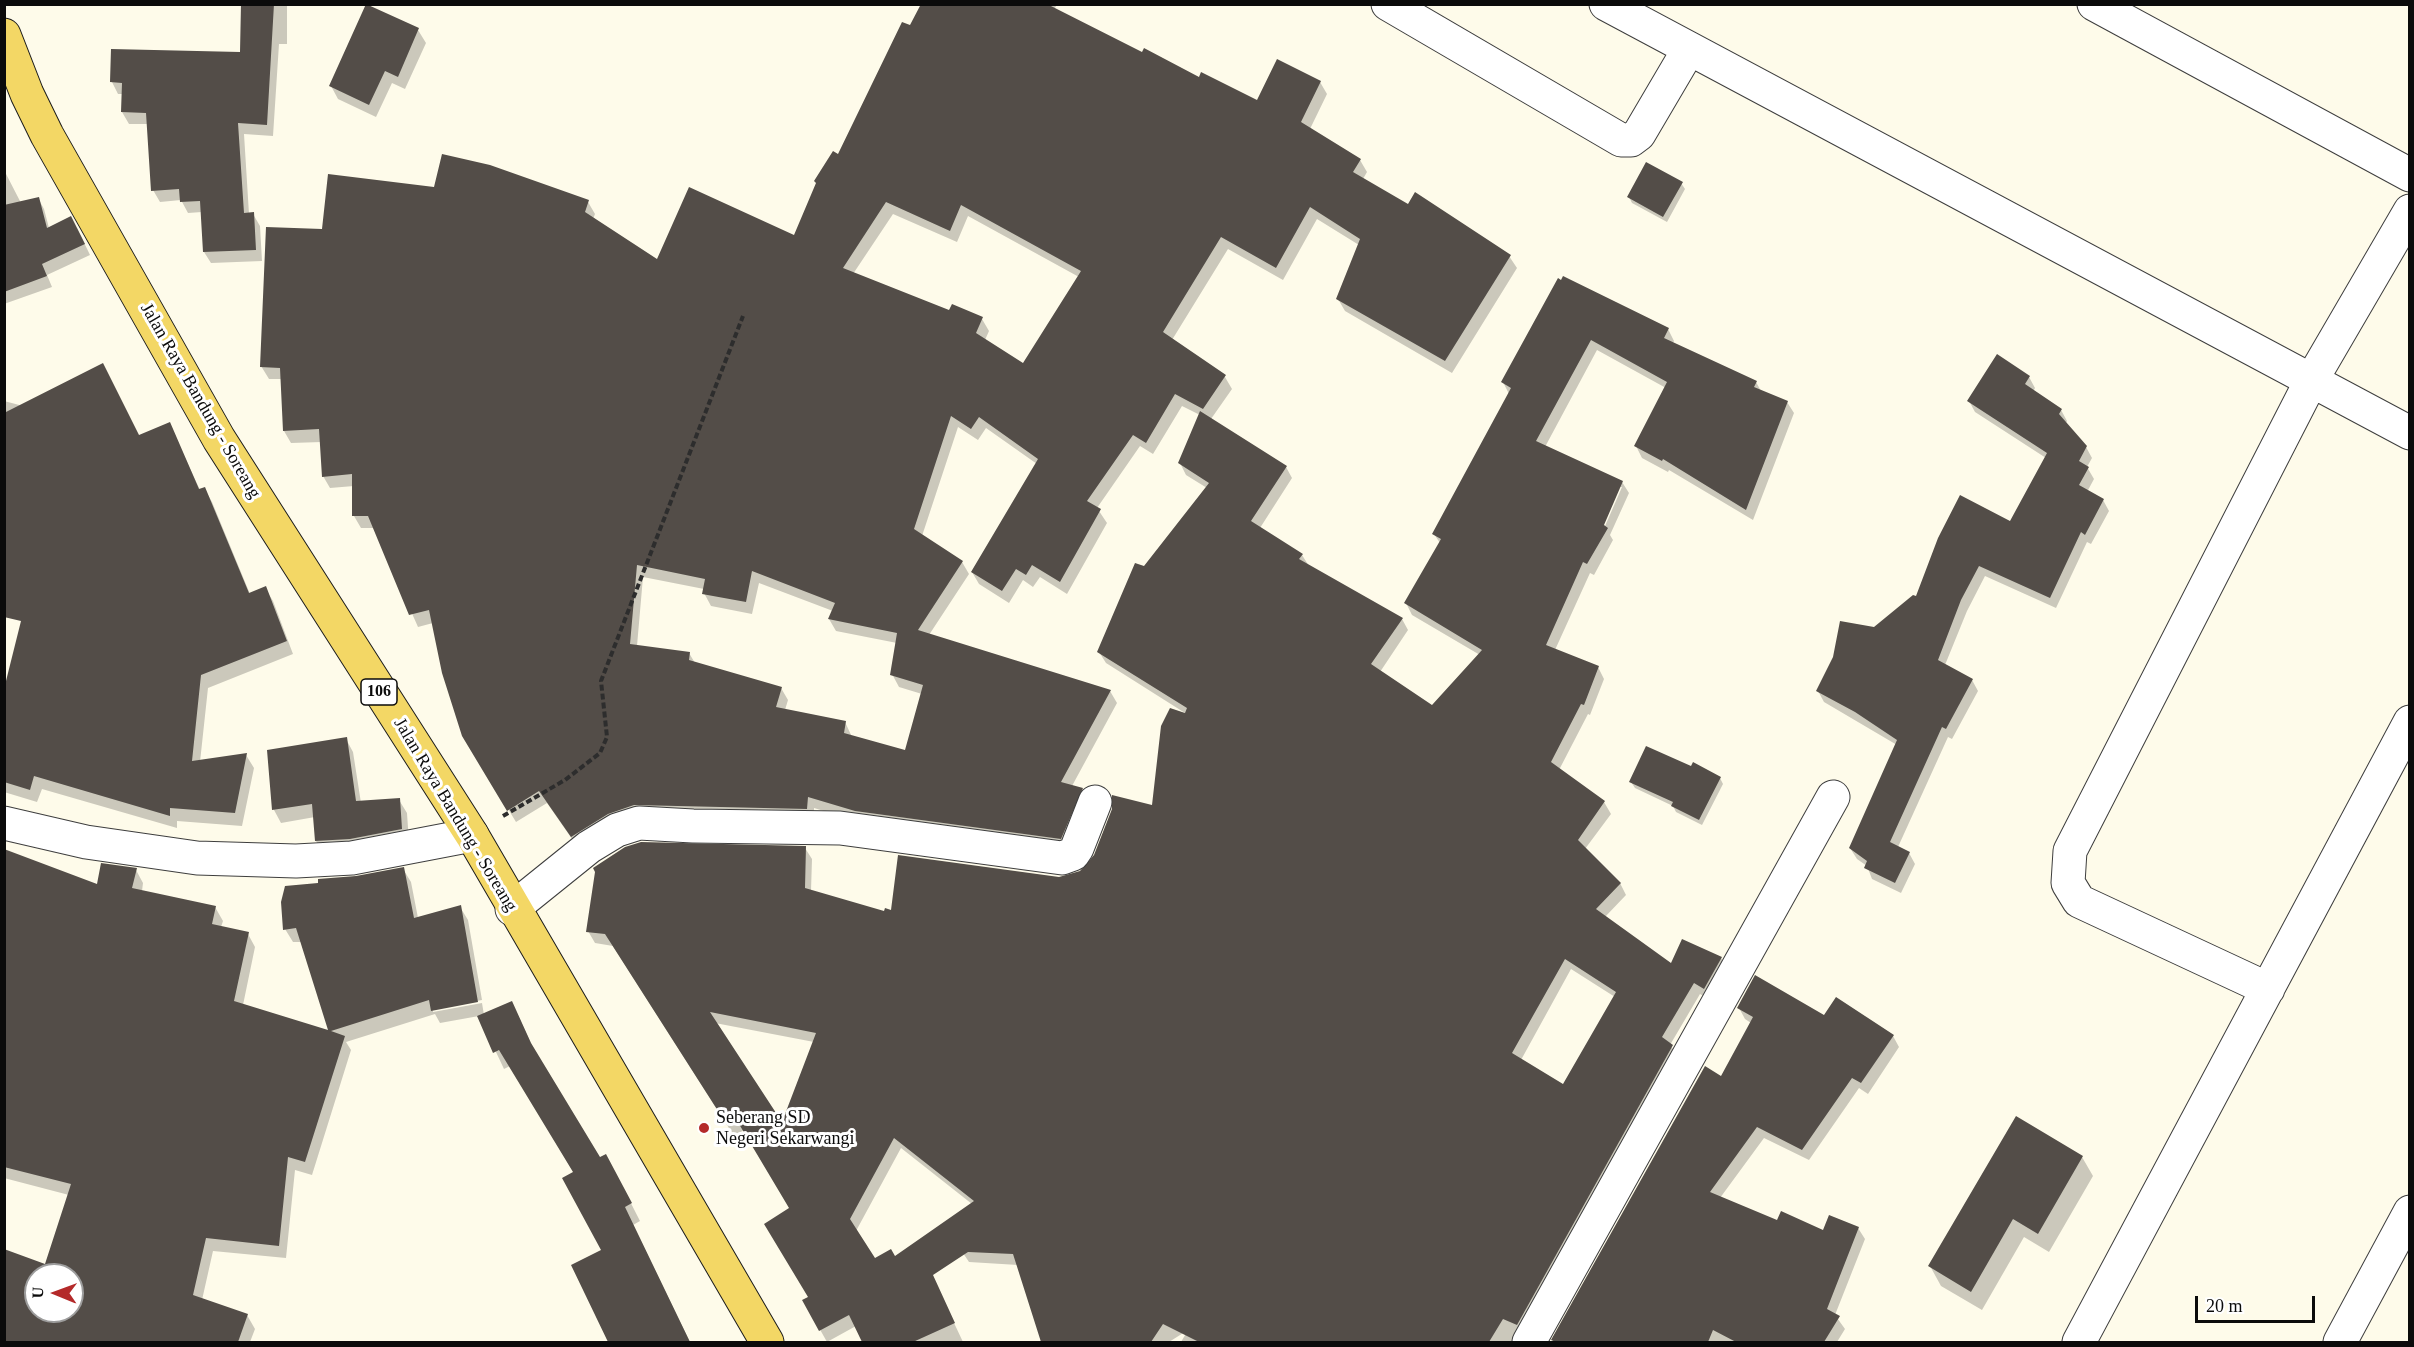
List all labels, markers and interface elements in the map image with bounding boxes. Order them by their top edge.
street label: Jalan Raya Bandung - Soreang [135,299,265,503]
road number: 106 [361,679,397,705]
street label: Jalan Raya Bandung - Soreang [389,714,521,916]
place label: Seberang SD Negeri Sekarwangi [716,1107,854,1150]
marker: Seberang SD Negeri Sekarwangi [697,1121,711,1135]
north arrow [24,1263,84,1323]
scale bar [2198,1284,2318,1322]
text: U [29,1287,46,1299]
text: 20 m [2206,1296,2243,1316]

